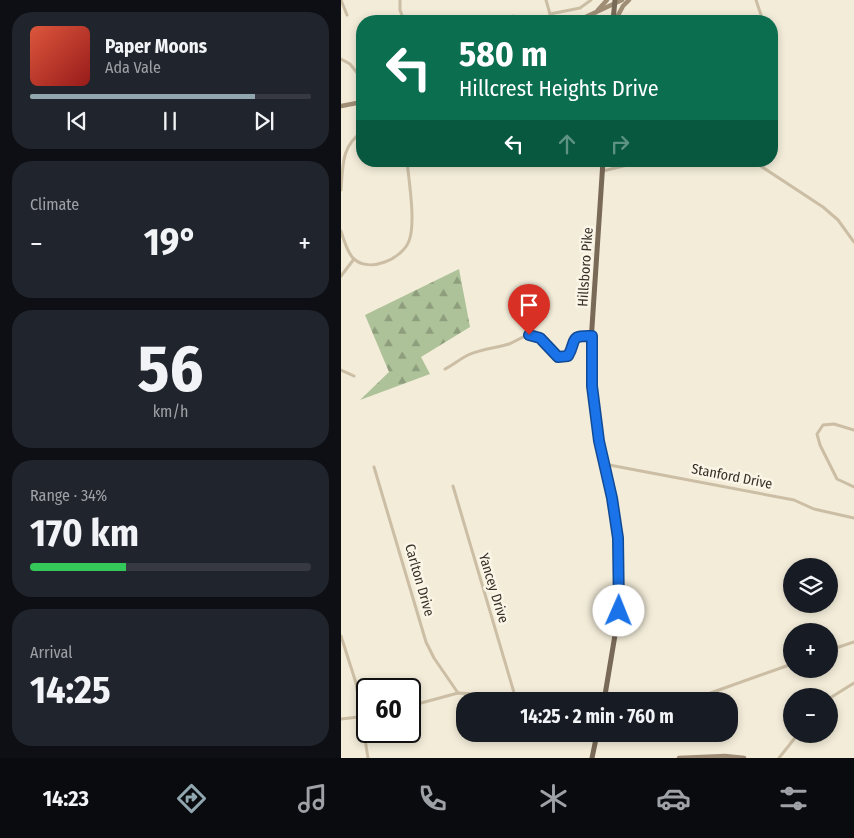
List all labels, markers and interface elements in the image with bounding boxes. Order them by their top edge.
text: 580 m [459,33,548,75]
text: Paper Moons [105,35,207,58]
icon: left [376,35,441,100]
text: Ada Vale [105,58,161,77]
text: Hillcrest Heights Drive [459,75,659,102]
icon: previous [63,107,91,135]
icon: pause [156,107,184,135]
icon: next [250,107,278,135]
icon: left [500,130,528,158]
icon: ahead [553,130,581,158]
icon: right [606,130,634,158]
text: Climate [30,195,79,214]
text: 19° [144,219,197,265]
text: − [30,227,43,260]
text: + [298,227,311,260]
street label: Hillsboro Pike [574,227,597,307]
pin [508,284,550,335]
icon: arrive [515,291,543,319]
text: 56 [138,330,203,408]
text: km/h [153,402,188,421]
street label: Stanford Drive [690,460,774,493]
text: Range · 34% [30,486,107,505]
text: 170 km [30,510,139,556]
street label: Carlton Drive [401,542,438,618]
street label: Yancey Drive [475,551,512,625]
map controls [783,558,838,743]
button: layers [783,558,838,613]
position arrow [592,584,644,636]
button: + [783,623,838,678]
text: Arrival [30,643,72,662]
text: 14:25 [30,667,111,713]
speed limit sign: 60 [356,678,421,743]
button: − [783,688,838,743]
text: 14:25 · 2 min · 760 m [520,705,674,728]
icon: directions [174,781,209,816]
icon: music [295,781,330,816]
icon: phone [415,781,450,816]
icon: climate [536,781,571,816]
icon: car [656,781,691,816]
icon: filters [776,781,811,816]
text: 14:23 [43,785,89,812]

